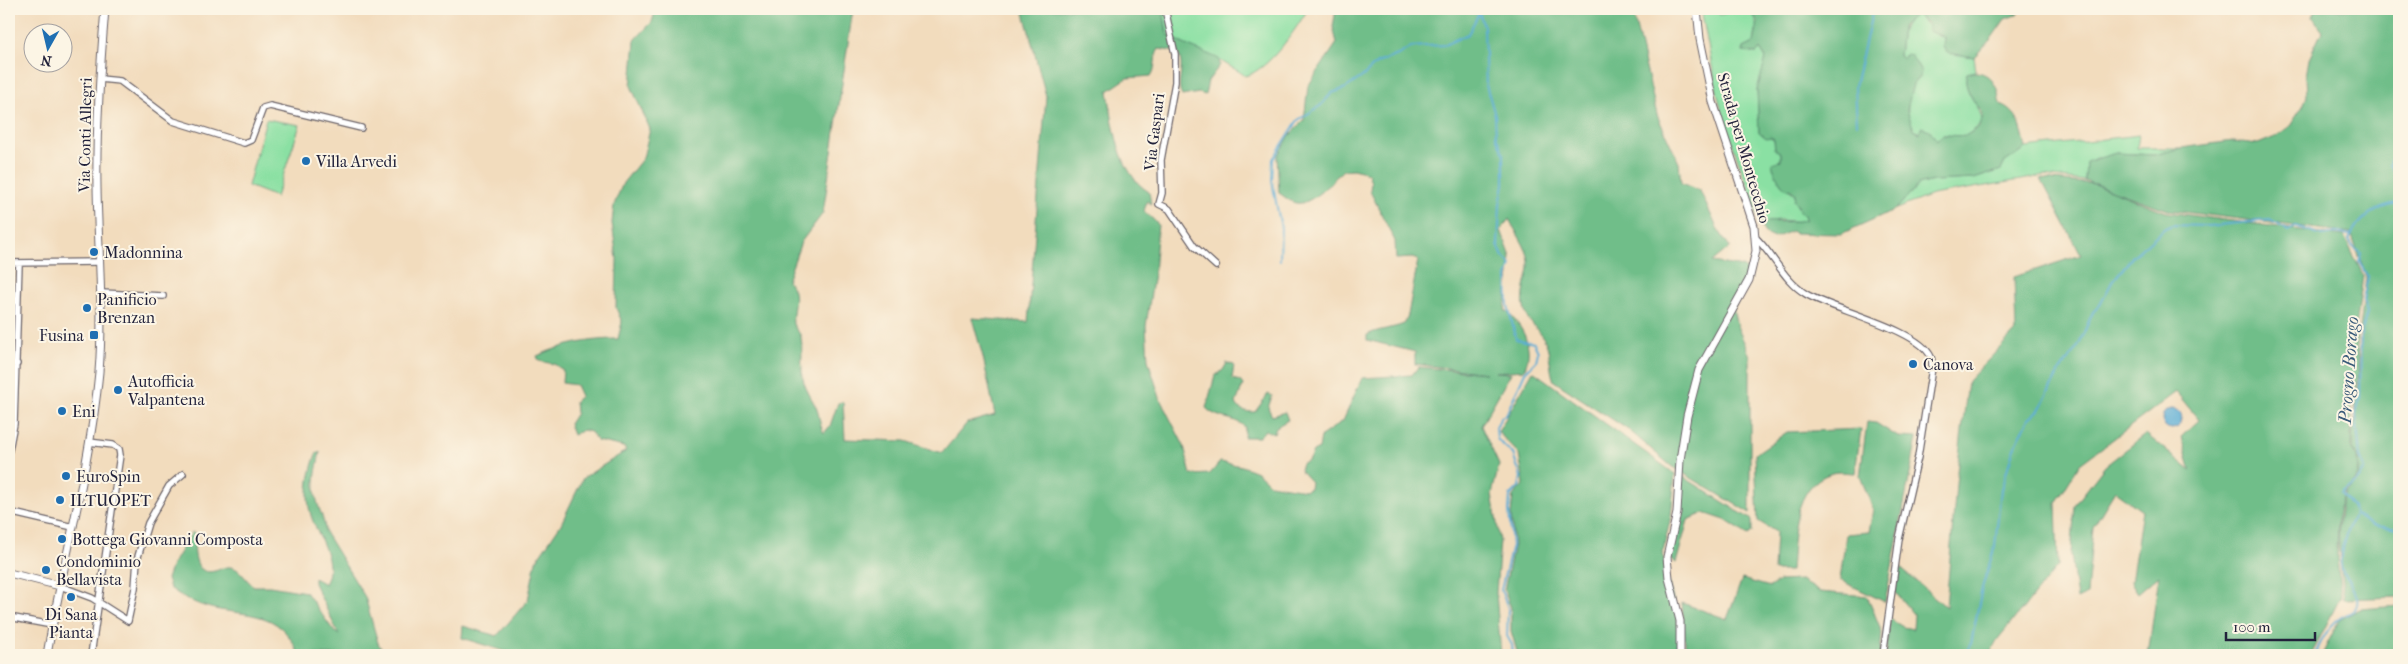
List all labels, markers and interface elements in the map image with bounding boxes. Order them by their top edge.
north arrow [22,22,72,72]
text: N [39,51,53,70]
street label: Strada per Montecchio [1713,71,1775,225]
street label: Via Conti Allegri [74,77,96,194]
street label: Via Gaspari [1140,92,1168,173]
place label: Villa Arvedi [315,152,397,171]
marker: Villa Arvedi [300,155,312,167]
place label: Madonnina [104,243,183,262]
marker: Madonnina [88,246,100,258]
place label: Panificio Brenzan [97,290,157,327]
marker: Panificio Brenzan [81,302,93,314]
water label: Progno Borago [2335,316,2363,425]
place label: Fusina [39,326,85,345]
marker: Fusina [88,329,100,341]
place label: Canova [1923,355,1974,374]
marker: Canova [1907,358,1919,370]
place label: Autofficia Valpantena [127,372,205,409]
marker: Autofficia Valpantena [112,384,124,396]
place label: Eni [72,402,96,421]
marker: Eni [56,405,68,417]
place label: EuroSpin [76,467,141,486]
marker: EuroSpin [60,470,72,482]
place label: ILTUOPET [70,491,151,510]
marker: ILTUOPET [54,494,66,506]
place label: Bottega Giovanni Composta [72,530,263,549]
marker: Bottega Giovanni Composta [56,533,68,545]
place label: Condominio Bellavista [56,552,141,589]
marker: Condominio Bellavista [40,564,52,576]
marker: Di Sana Pianta [65,591,77,603]
place label: Di Sana Pianta [45,605,98,642]
scale bar [2226,609,2314,641]
text: 100 m [2233,618,2271,636]

